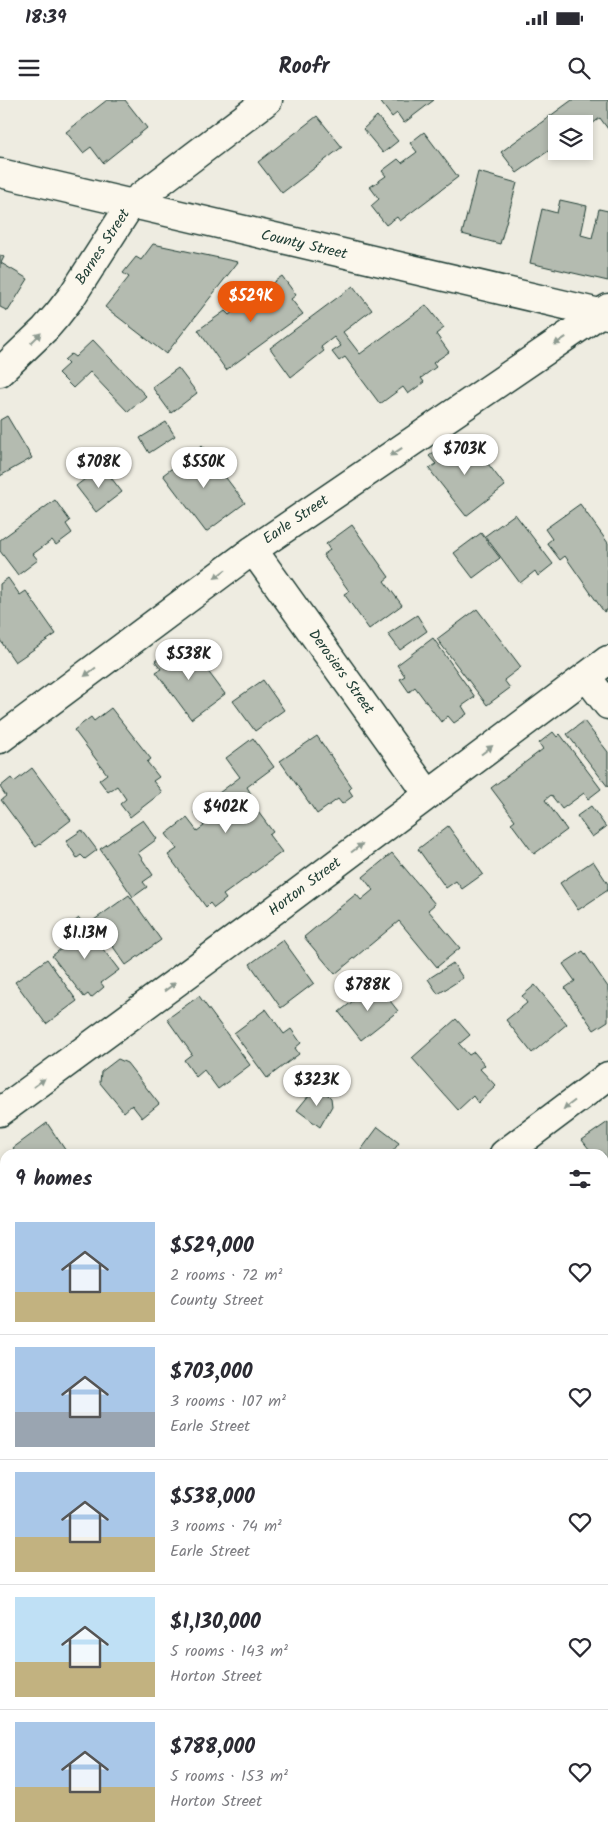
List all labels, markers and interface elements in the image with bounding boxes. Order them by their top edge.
text: 18:39 [25,3,67,33]
text: Roofr [279,50,329,85]
icon: menu [15,54,43,82]
icon: search [565,54,593,82]
map controls [548,115,593,160]
button: layers [548,115,593,160]
street label: Barnes Street [69,204,137,290]
street label: County Street [258,223,350,267]
pin: $529K [216,280,286,323]
text: $529K [229,284,273,309]
one-way arrow [29,332,41,344]
one-way arrow [553,336,566,346]
pin: $703K [430,434,500,476]
text: $703K [443,437,487,462]
pin: $708K [64,446,134,489]
pin: $550K [169,446,239,489]
one-way arrow [390,447,403,457]
text: $708K [77,450,121,475]
text: $550K [182,450,226,475]
street label: Earle Street [258,489,334,551]
one-way arrow [214,569,227,580]
street label: Derosiers Street [302,624,380,720]
pin: $538K [154,638,224,681]
text: $538K [166,642,212,667]
one-way arrow [84,666,97,677]
one-way arrow [480,745,494,755]
pin: $402K [191,792,261,834]
text: $402K [203,795,249,820]
one-way arrow [350,843,364,853]
street label: Horton Street [263,851,347,923]
pin: $1.13M [44,918,126,960]
text: $1.13M [63,921,107,946]
pin: $788K [333,970,403,1012]
text: $788K [345,973,391,998]
one-way arrow [163,982,177,992]
pin: $323K [282,1064,352,1107]
text: $323K [294,1068,340,1093]
one-way arrow [32,1078,46,1088]
one-way arrow [562,1100,576,1110]
text: 9 homes [15,1163,92,1196]
icon: filters [566,1165,594,1193]
text: $529,000 [170,1230,254,1263]
icon: home [55,1242,115,1302]
icon: heart [566,1258,594,1286]
text: 2 rooms · 72 m² [170,1263,282,1288]
text: County Street [170,1288,264,1313]
text: $703,000 [170,1356,252,1389]
icon: home [55,1367,115,1427]
icon: heart [566,1383,594,1411]
text: 3 rooms · 107 m² [170,1389,286,1414]
text: Earle Street [170,1414,250,1439]
text: $538,000 [170,1481,255,1514]
icon: home [55,1492,115,1552]
icon: heart [566,1508,594,1536]
text: 3 rooms · 74 m² [170,1514,282,1539]
text: Earle Street [170,1539,250,1564]
text: $1,130,000 [170,1606,261,1639]
icon: home [55,1617,115,1677]
icon: heart [566,1633,594,1661]
text: 5 rooms · 143 m² [170,1639,288,1664]
text: Horton Street [170,1664,262,1689]
text: $788,000 [170,1731,255,1764]
icon: home [55,1742,115,1802]
icon: heart [566,1758,594,1786]
text: 5 rooms · 153 m² [170,1764,288,1789]
text: Horton Street [170,1789,262,1814]

